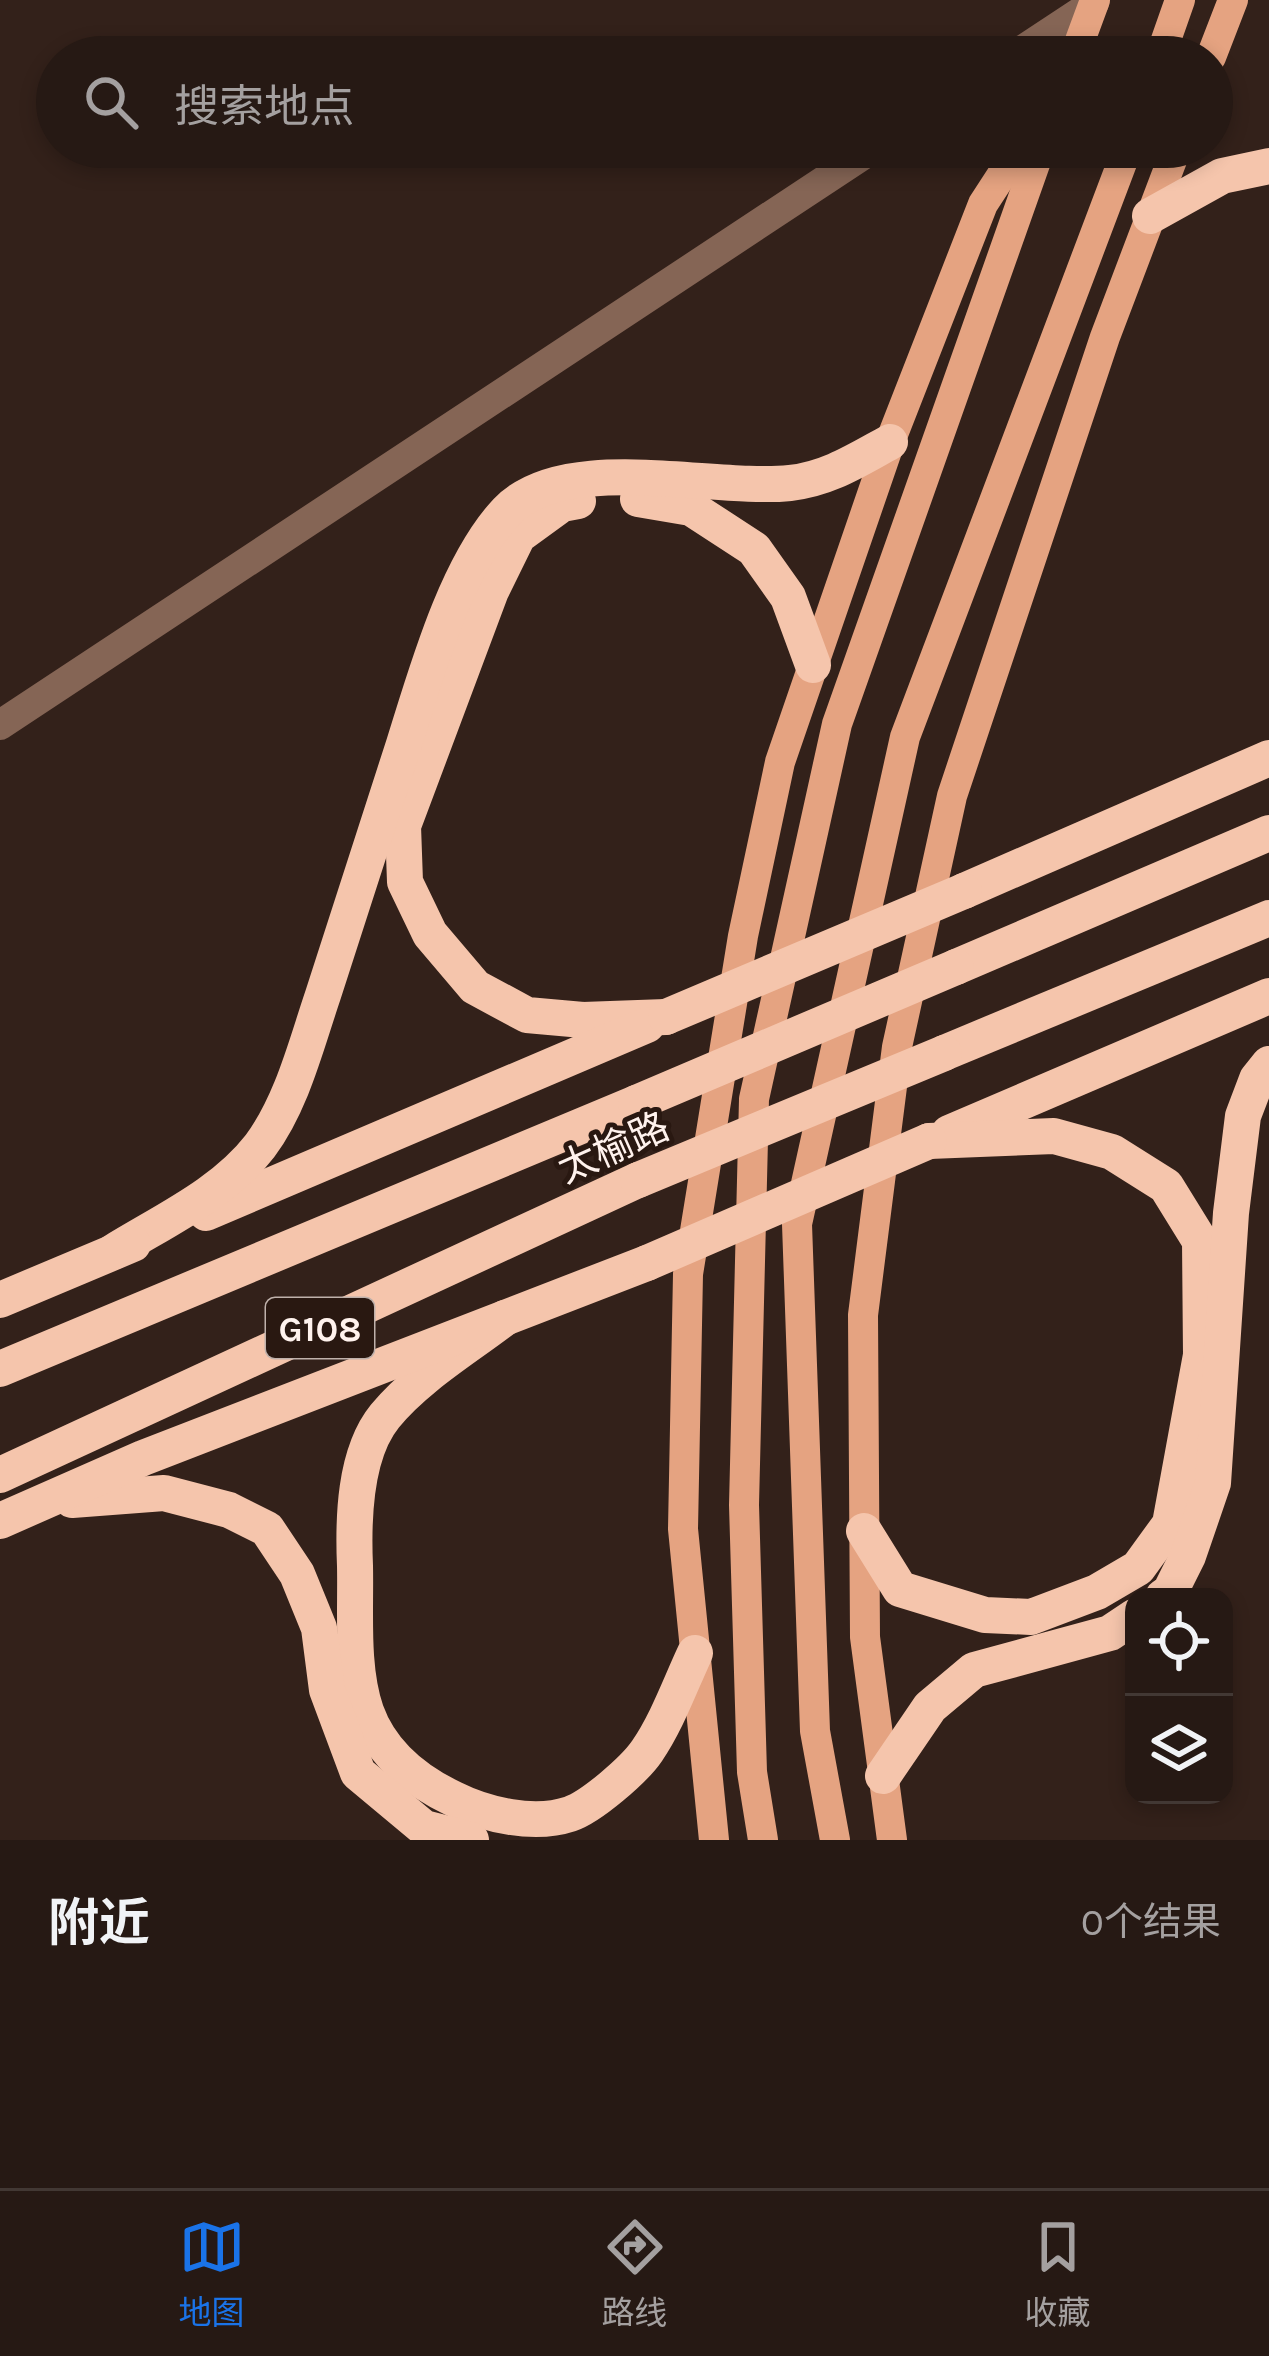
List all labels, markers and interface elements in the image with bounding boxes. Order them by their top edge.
search box [36,36,1233,168]
icon: search [78,69,144,135]
text: 搜索地点 [174,81,354,133]
street label: 太榆路 [551,1103,676,1193]
road number: G108 [266,1298,374,1358]
map controls [1125,1588,1233,1804]
button: locate [1125,1588,1233,1696]
button: layers [1125,1696,1233,1804]
text: 附近 [48,1893,150,1953]
text: 0个结果 [1081,1899,1221,1945]
tab: 地图 [179,2214,245,2334]
tab: 路线 [602,2214,668,2334]
tab: 收藏 [1025,2214,1091,2334]

